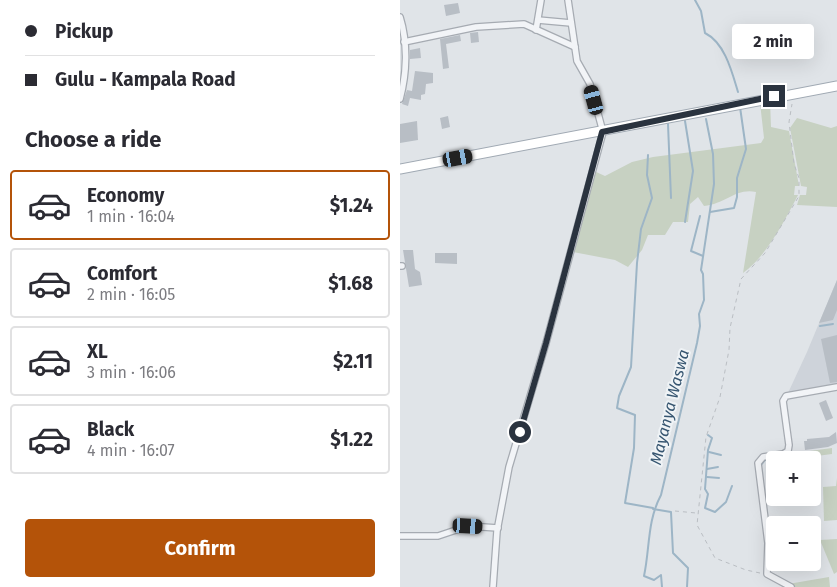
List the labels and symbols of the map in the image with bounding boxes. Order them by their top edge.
callout: 2 min [733,23,815,58]
car [582,84,605,116]
route end [763,85,785,107]
car [441,148,474,168]
water label: Mayanya Waswa [646,348,693,467]
route start [509,421,531,443]
car [452,518,483,534]

